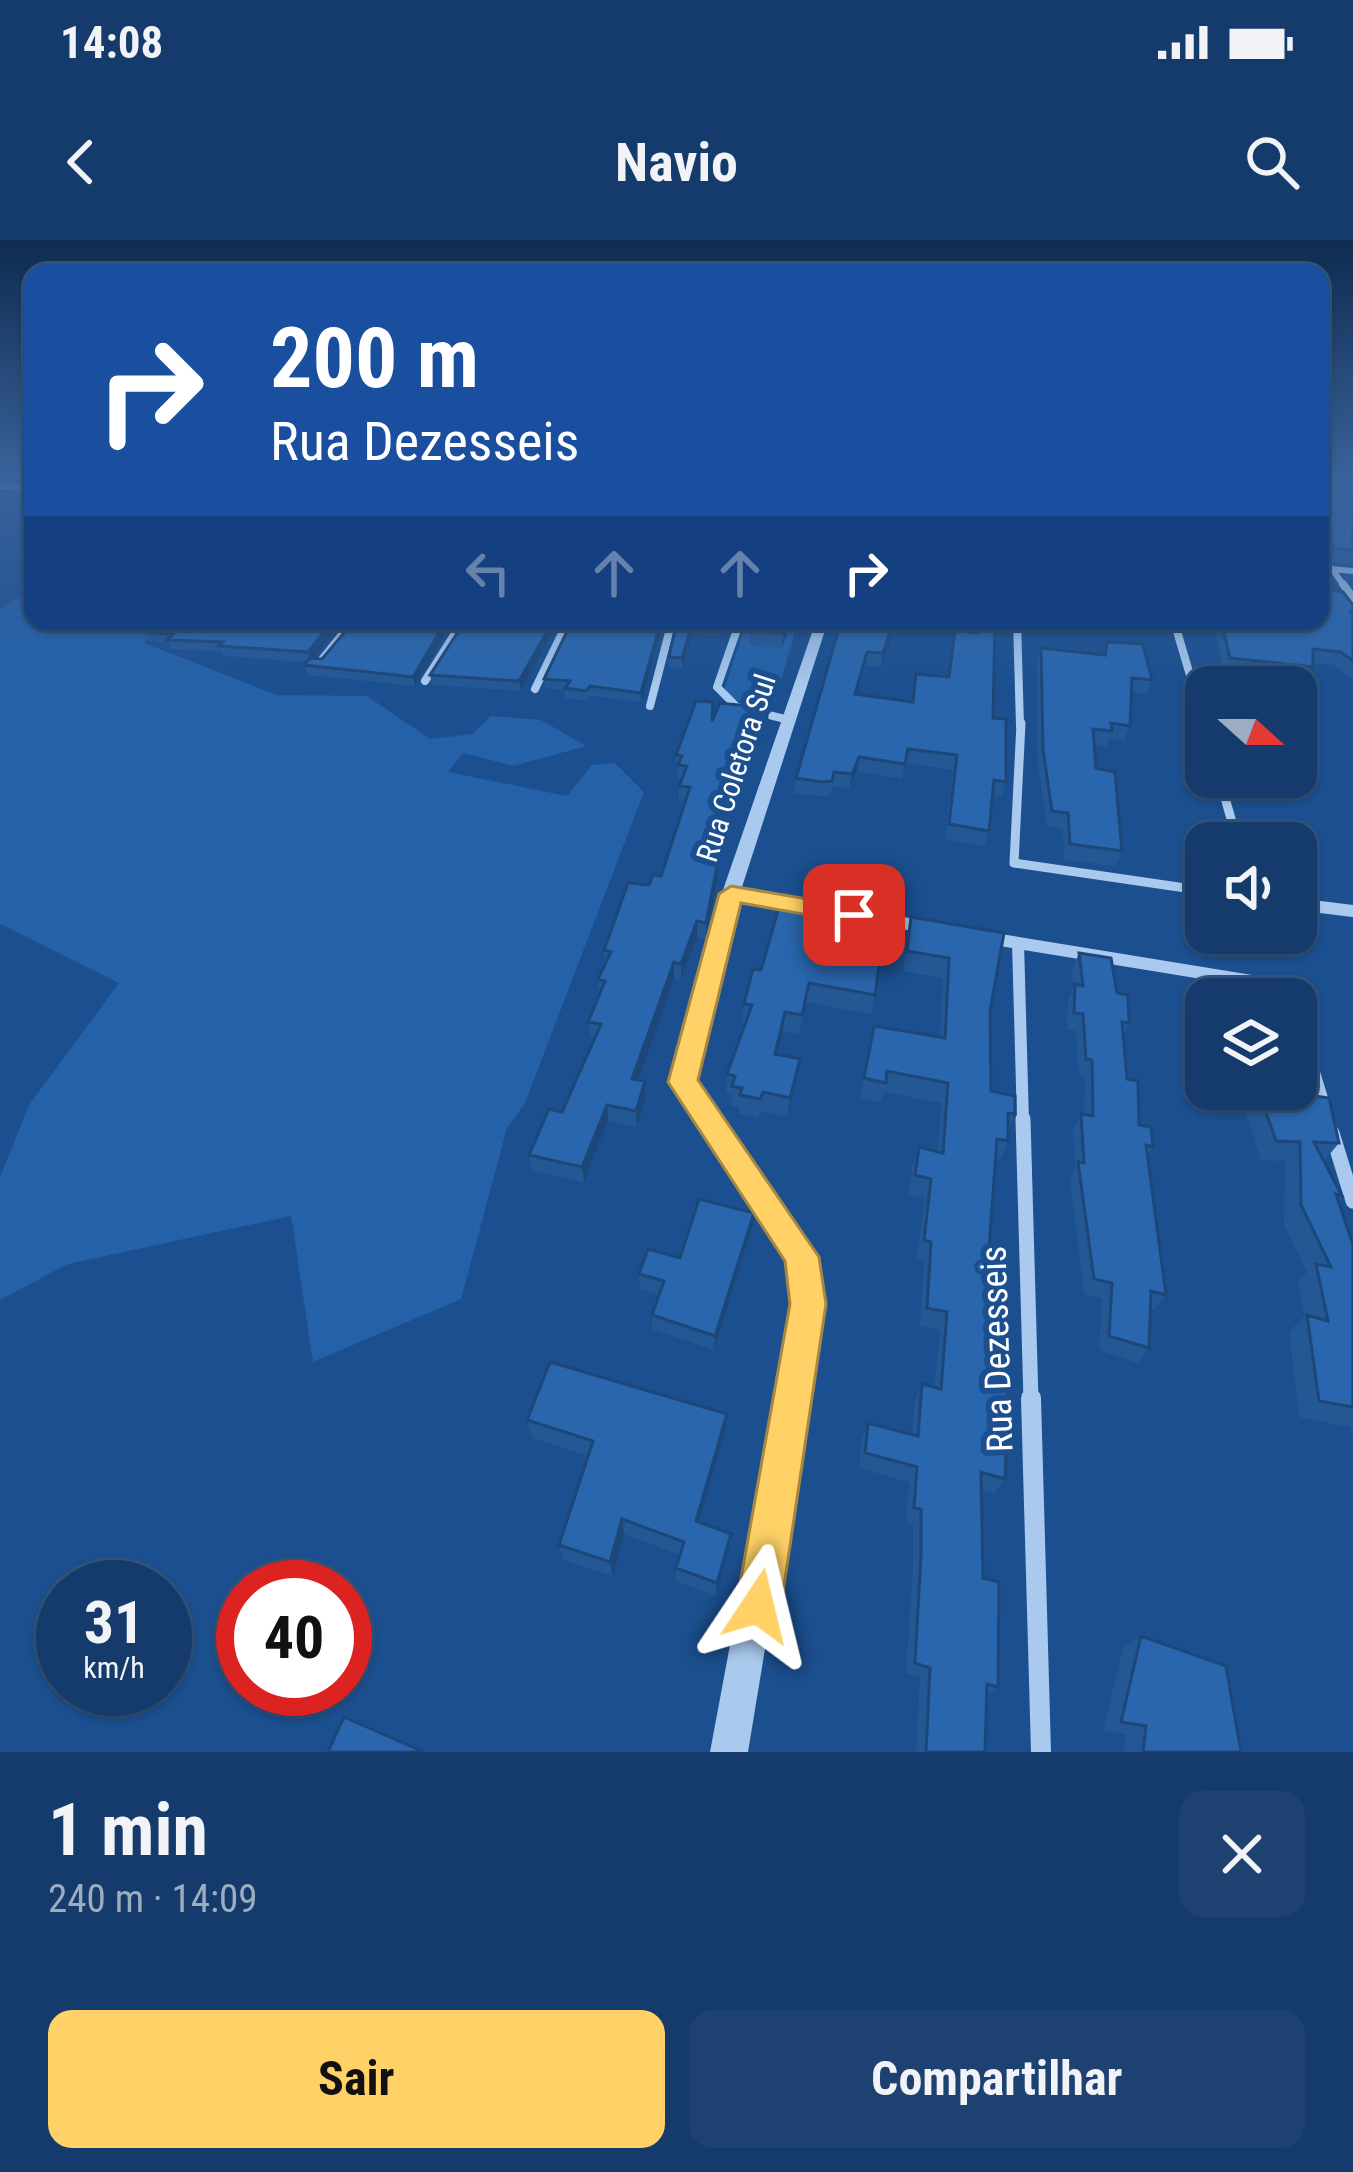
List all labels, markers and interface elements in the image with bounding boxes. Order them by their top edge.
text: 14:08 [60,16,163,69]
icon: back [48,129,114,195]
icon: search [1239,129,1305,195]
text: Navio [615,131,738,194]
text: 200 m [270,309,479,408]
icon: right [72,312,228,468]
text: Rua Dezesseis [270,410,579,473]
icon: left [455,540,521,606]
icon: ahead [581,540,647,606]
icon: ahead [707,540,773,606]
icon: right [833,540,899,606]
north arrow [1185,666,1317,798]
map controls [1185,666,1317,1110]
street label: Rua Coletora Sul [689,670,783,866]
button: sound [1185,822,1317,954]
pin [803,864,905,966]
icon: arrive [821,882,887,948]
button: layers [1185,978,1317,1110]
street label: Rua Dezesseis [972,1245,1022,1453]
position arrow [695,1543,821,1669]
speed limit sign: 40 [216,1560,372,1716]
text: 31 [84,1587,144,1658]
text: km/h [83,1650,145,1685]
text: 1 min [48,1788,208,1873]
button: close [1179,1791,1305,1917]
text: 240 m · 14:09 [48,1876,258,1922]
button: Sair [48,2010,665,2148]
button: Compartilhar [689,2010,1305,2148]

